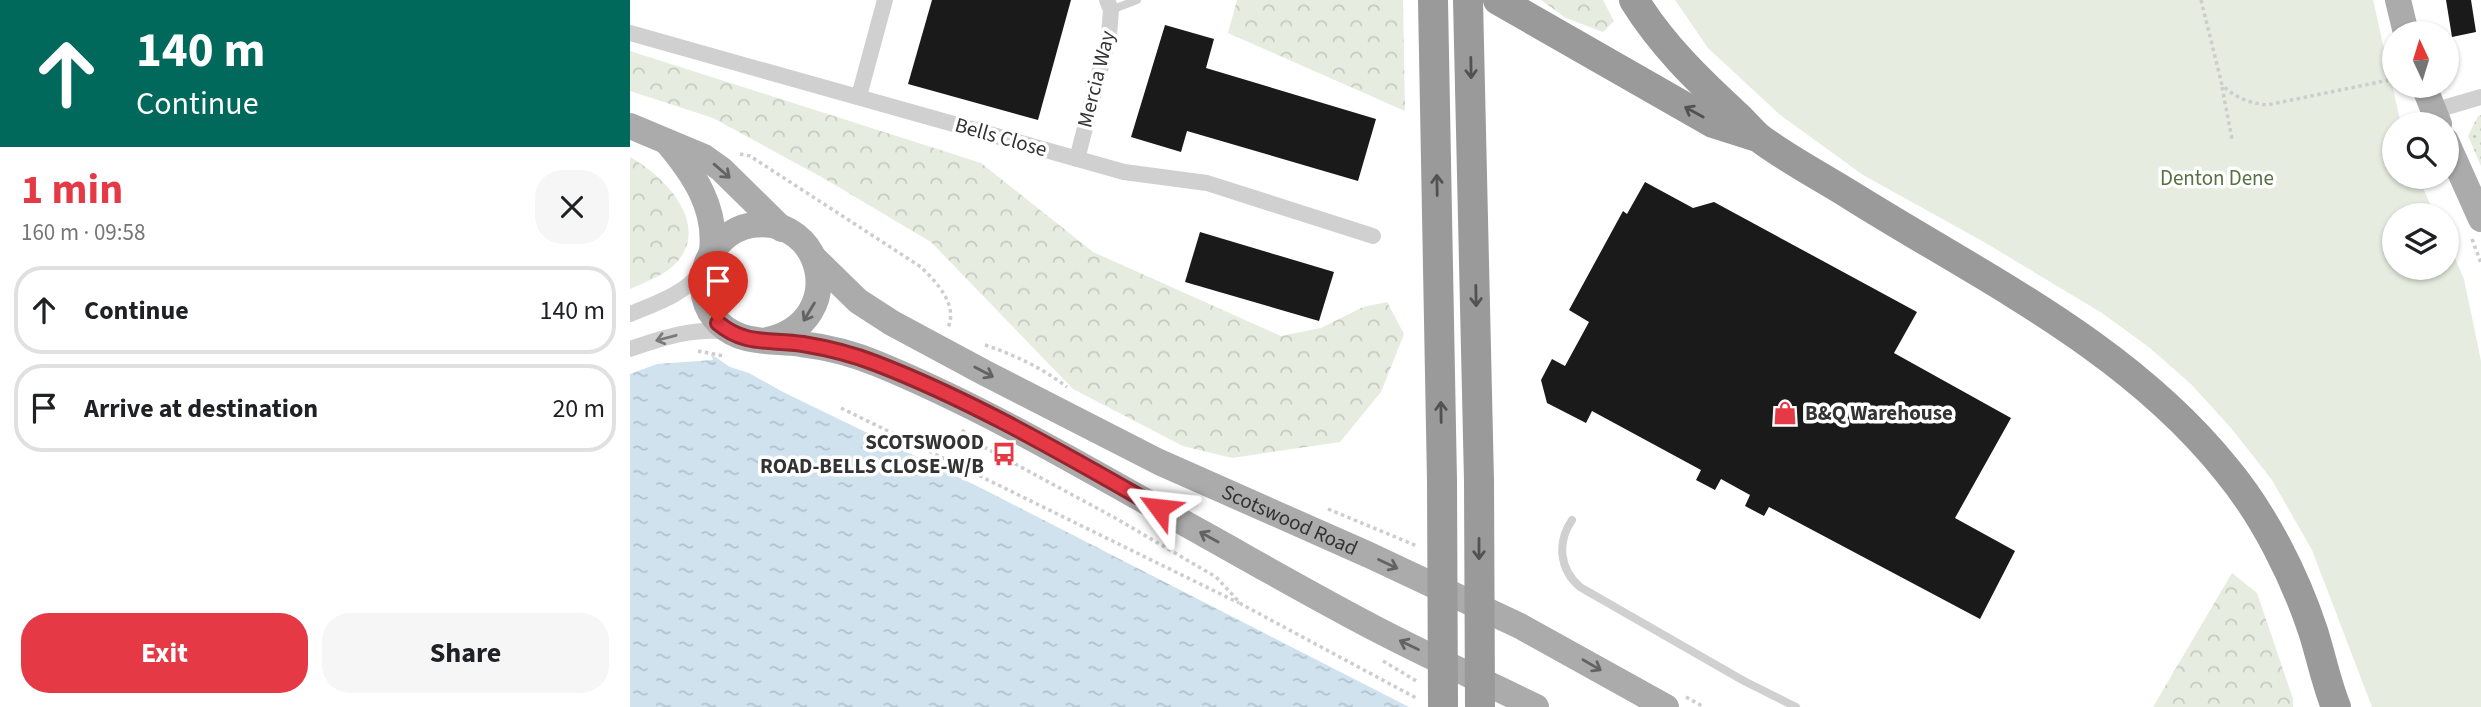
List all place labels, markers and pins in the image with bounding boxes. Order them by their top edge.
pin [688,251,748,323]
place label: B&Q Warehouse [1805,398,1953,428]
shop icon: B&Q Warehouse [1771,399,1799,427]
place label: SCOTSWOOD ROAD-BELLS CLOSE-W/B [760,427,984,481]
bus stop icon: SCOTSWOOD ROAD-BELLS CLOSE-W/B [990,440,1018,468]

